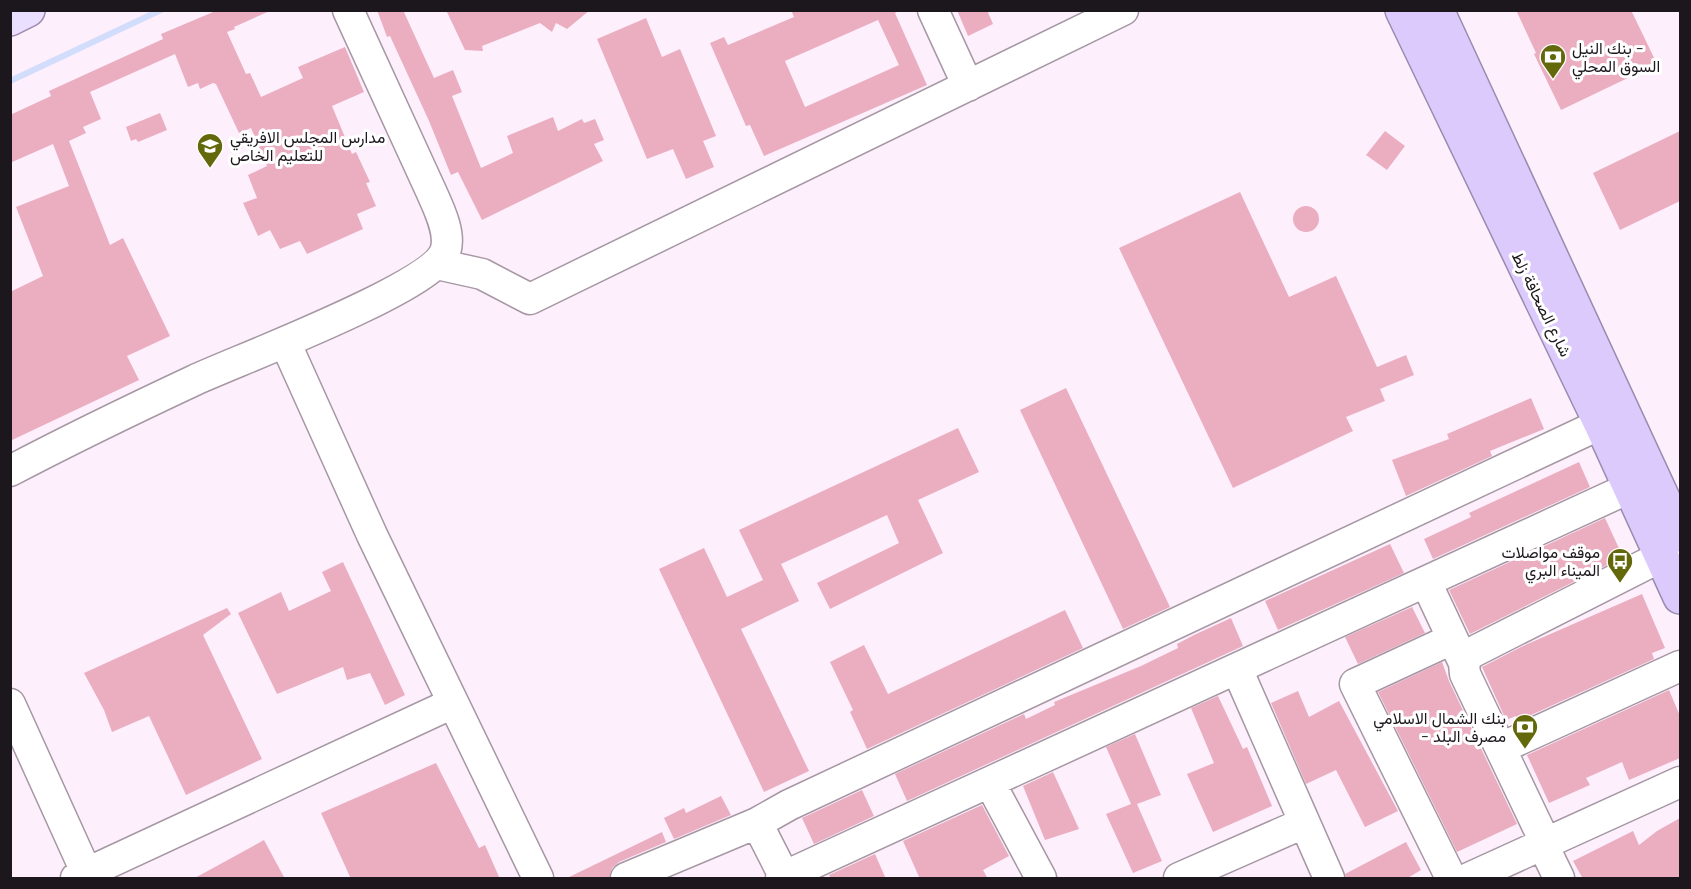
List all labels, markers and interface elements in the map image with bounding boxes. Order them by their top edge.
place label: بنك النيل - السوق المحلي [1572,38,1660,80]
bank icon: بنك النيل - السوق المحلي [1538,42,1568,80]
place label: مدارس المجلس الافريقي للتعليم الخاص [230,127,385,166]
school or university icon: مدارس المجلس الافريقي للتعليم الخاص [195,131,225,169]
street label: شارع الصحافة زلط [1506,248,1576,361]
place label: موقف مواصلات الميناء البري [1502,542,1600,584]
bus stop icon: موقف مواصلات الميناء البري [1605,546,1635,584]
place label: بنك الشمال الاسلامي - مصرف البلد [1373,708,1506,747]
bank icon: بنك الشمال الاسلامي - مصرف البلد [1510,712,1540,750]

